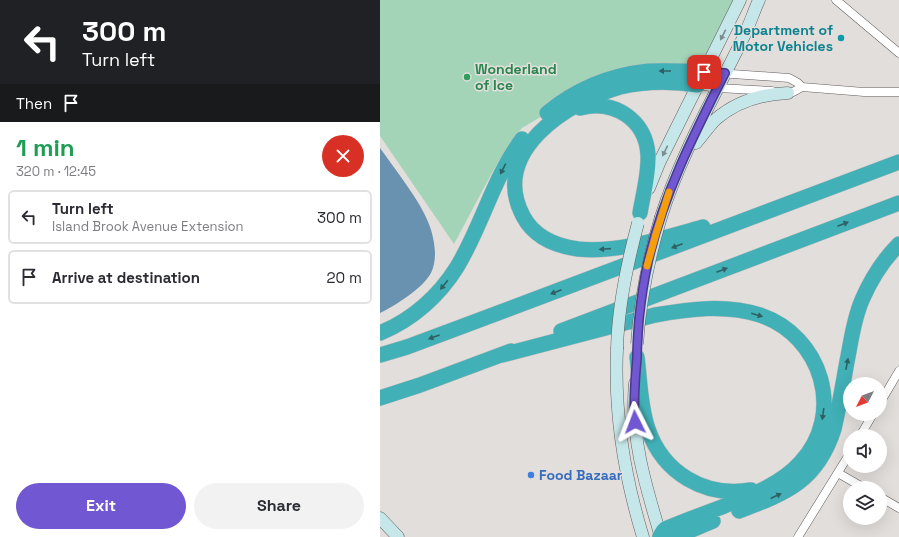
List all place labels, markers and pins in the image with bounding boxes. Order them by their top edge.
place label: Department of Motor Vehicles [733,21,833,55]
marker: Department of Motor Vehicles [836,33,846,43]
pin [687,55,721,89]
place label: Wonderland of Ice [475,60,557,94]
marker: Wonderland of Ice [462,72,472,82]
place label: Food Bazaar [539,466,623,484]
marker: Food Bazaar [526,470,536,480]

